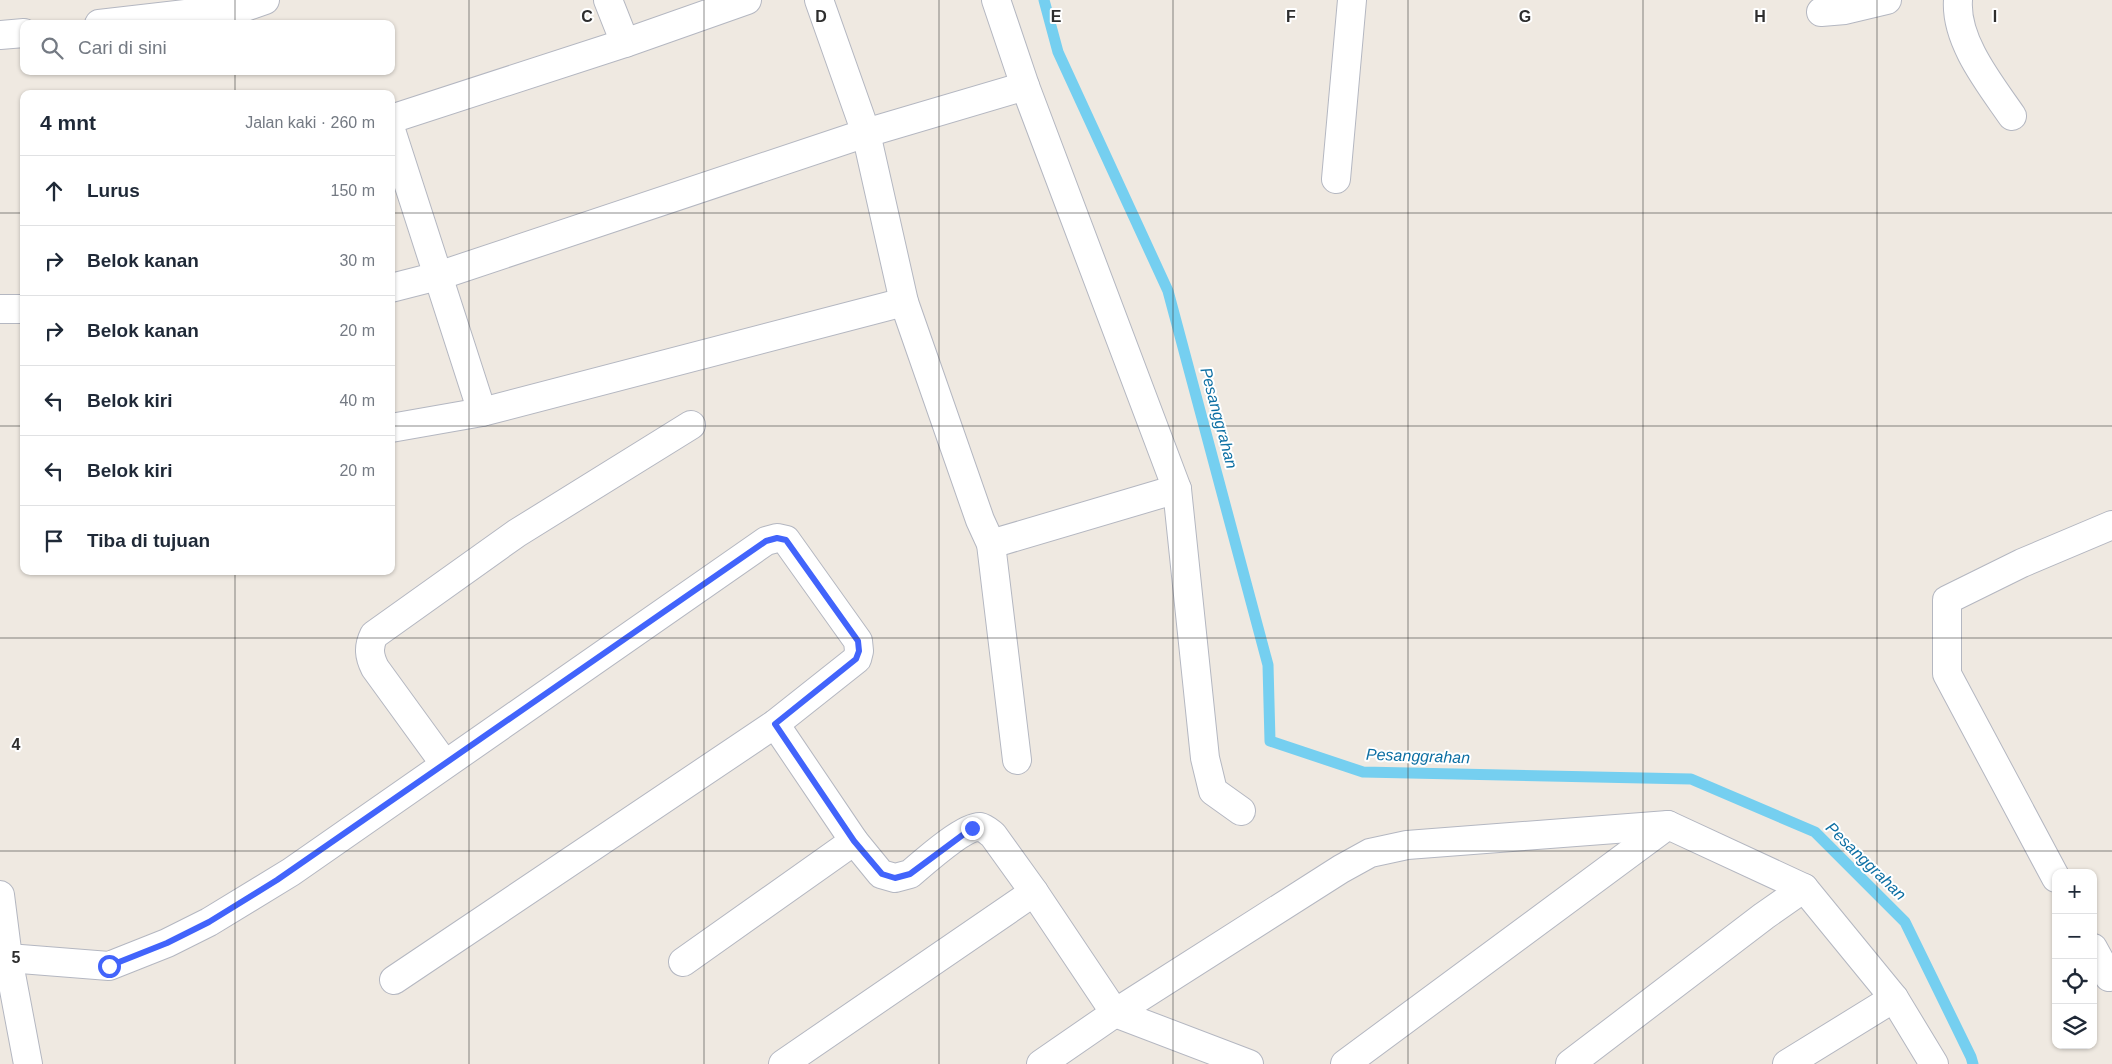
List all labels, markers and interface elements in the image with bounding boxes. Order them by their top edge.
text: C [581,8,593,25]
text: D [815,8,827,25]
text: E [1051,8,1062,25]
text: F [1286,8,1296,25]
text: G [1519,8,1531,25]
text: H [1754,8,1766,25]
text: I [1993,8,1997,25]
search box [20,20,395,75]
icon: search [38,34,66,62]
text: Cari di sini [78,37,167,58]
text: 4 mnt [40,111,96,134]
text: Jalan kaki · 260 m [245,114,375,131]
icon: ahead [40,177,68,205]
text: Lurus [87,180,140,201]
text: 150 m [331,182,375,199]
icon: right [40,247,68,275]
text: Belok kanan [87,250,199,271]
text: 30 m [339,252,375,269]
icon: right [40,317,68,345]
text: Belok kanan [87,320,199,341]
text: 20 m [339,322,375,339]
water label: Pesanggrahan [1197,366,1241,471]
icon: left [40,387,68,415]
text: Belok kiri [87,390,173,411]
text: 40 m [339,392,375,409]
icon: left [40,457,68,485]
text: Belok kiri [87,460,173,481]
text: 20 m [339,462,375,479]
icon: arrive [40,527,68,555]
text: Tiba di tujuan [87,530,210,551]
text: 4 [12,736,21,753]
water label: Pesanggrahan [1366,746,1470,766]
route end [961,817,984,840]
water label: Pesanggrahan [1823,819,1909,903]
map controls [2052,869,2097,1049]
button: + [2052,869,2097,914]
button: − [2052,914,2097,959]
text: 5 [12,949,21,966]
route start [98,955,121,978]
button: locate [2052,959,2097,1004]
button: layers [2052,1004,2097,1049]

